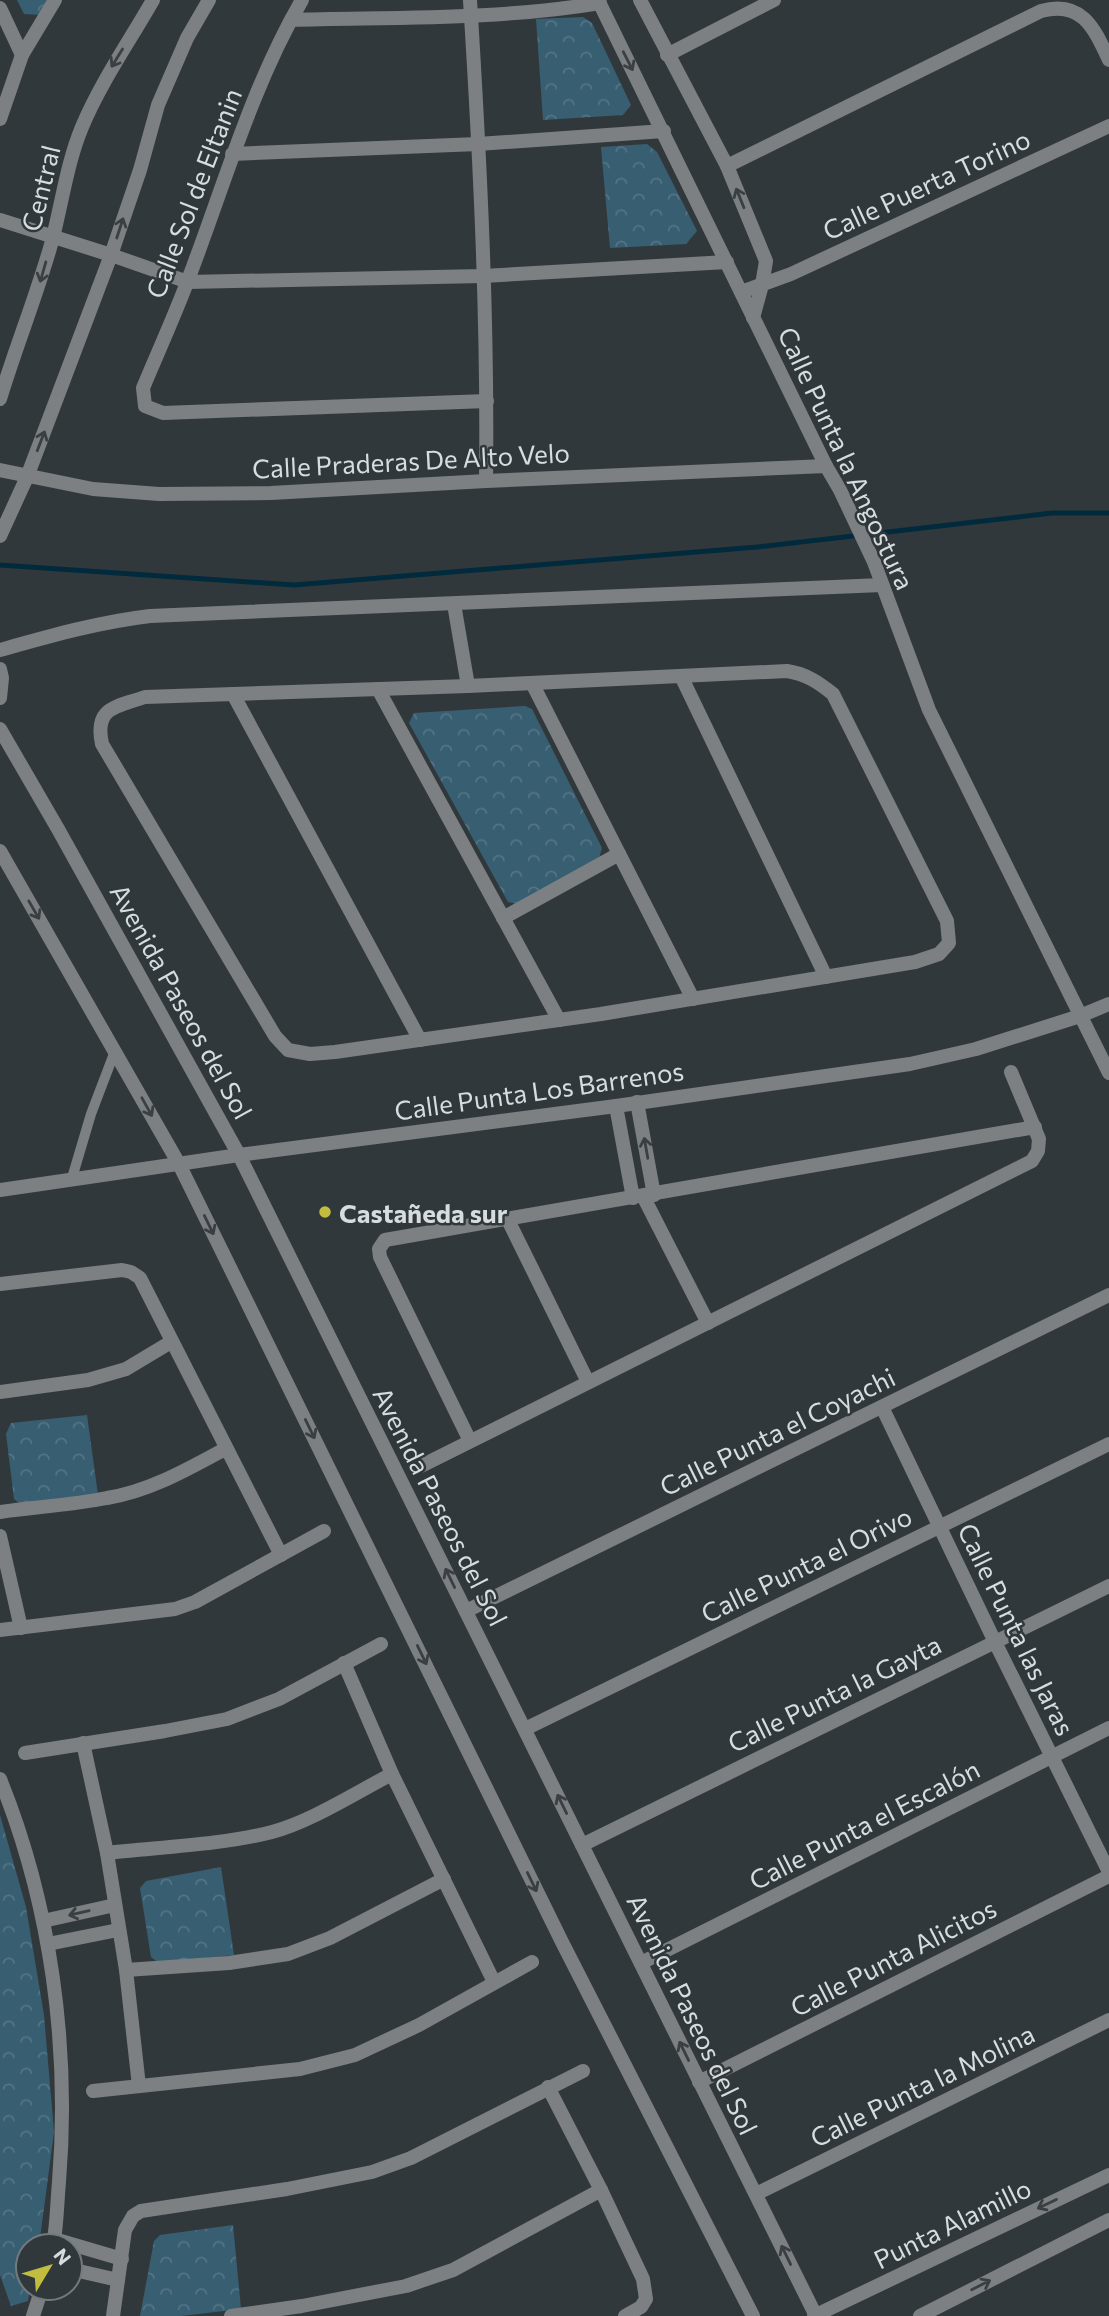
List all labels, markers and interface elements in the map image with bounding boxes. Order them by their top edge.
one-way arrow [110,48,124,68]
one-way arrow [622,50,636,71]
street label: Calle Sol de Eltanin [139,84,247,302]
street label: Calle Puerta Torino [817,122,1035,246]
street label: Central [14,142,66,234]
one-way arrow [733,188,746,209]
one-way arrow [115,217,127,239]
one-way arrow [36,260,49,283]
street label: Calle Punta la Angostura [773,322,921,594]
one-way arrow [35,430,48,452]
street label: Calle Praderas De Alto Velo [251,436,571,484]
street label: Avenida Paseos del Sol [104,878,260,1124]
one-way arrow [27,899,41,919]
street label: Calle Punta Los Barrenos [392,1054,686,1126]
one-way arrow [140,1097,154,1117]
one-way arrow [638,1137,652,1160]
place label: Castañeda sur [339,1197,508,1228]
marker: Castañeda sur [317,1204,333,1220]
one-way arrow [203,1214,216,1235]
street label: Calle Punta el Coyachi [654,1361,900,1501]
street label: Avenida Paseos del Sol [367,1381,515,1631]
one-way arrow [304,1418,317,1439]
street label: Calle Punta el Orivo [696,1500,916,1628]
street label: Calle Punta las Jaras [952,1518,1082,1740]
one-way arrow [443,1568,456,1589]
street label: Calle Punta la Gayta [722,1628,946,1758]
one-way arrow [415,1644,429,1665]
street label: Calle Punta el Escalón [744,1752,984,1896]
one-way arrow [554,1794,568,1815]
one-way arrow [526,1871,540,1892]
street label: Avenida Paseos del Sol [621,1889,765,2139]
street label: Calle Punta Alicitos [785,1892,1001,2022]
one-way arrow [68,1907,91,1920]
street label: Calle Punta la Molina [805,2017,1039,2153]
one-way arrow [677,2041,691,2062]
street label: Punta Alamillo [868,2172,1036,2274]
one-way arrow [1037,2199,1058,2212]
north arrow [14,2232,84,2302]
text: N [49,2244,76,2269]
one-way arrow [778,2245,792,2266]
one-way arrow [970,2278,991,2292]

